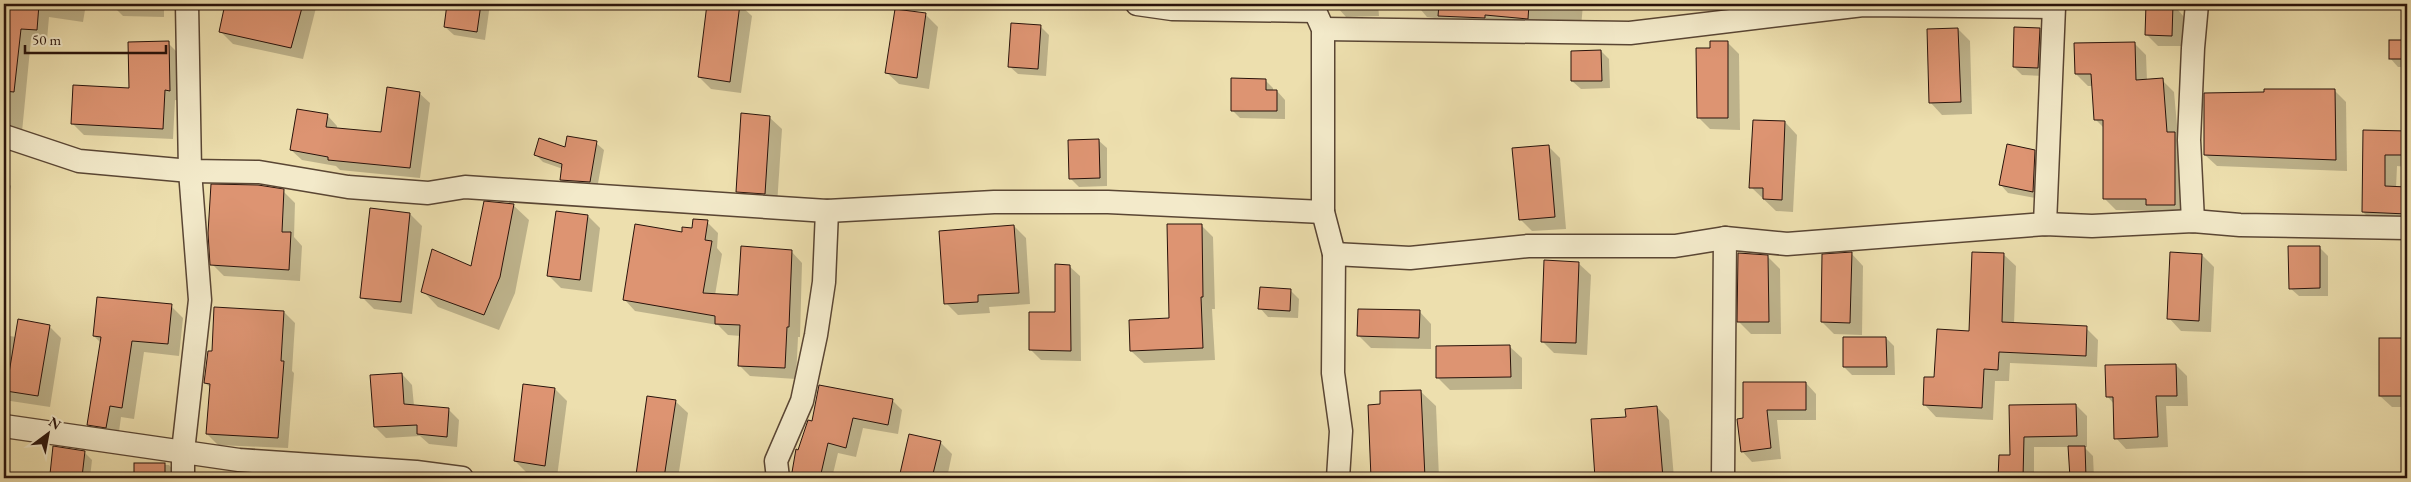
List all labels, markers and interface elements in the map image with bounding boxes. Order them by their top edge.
scale bar [25,22,166,54]
text: 50 m [32,30,61,49]
north arrow [22,410,72,460]
text: N [45,412,65,434]

